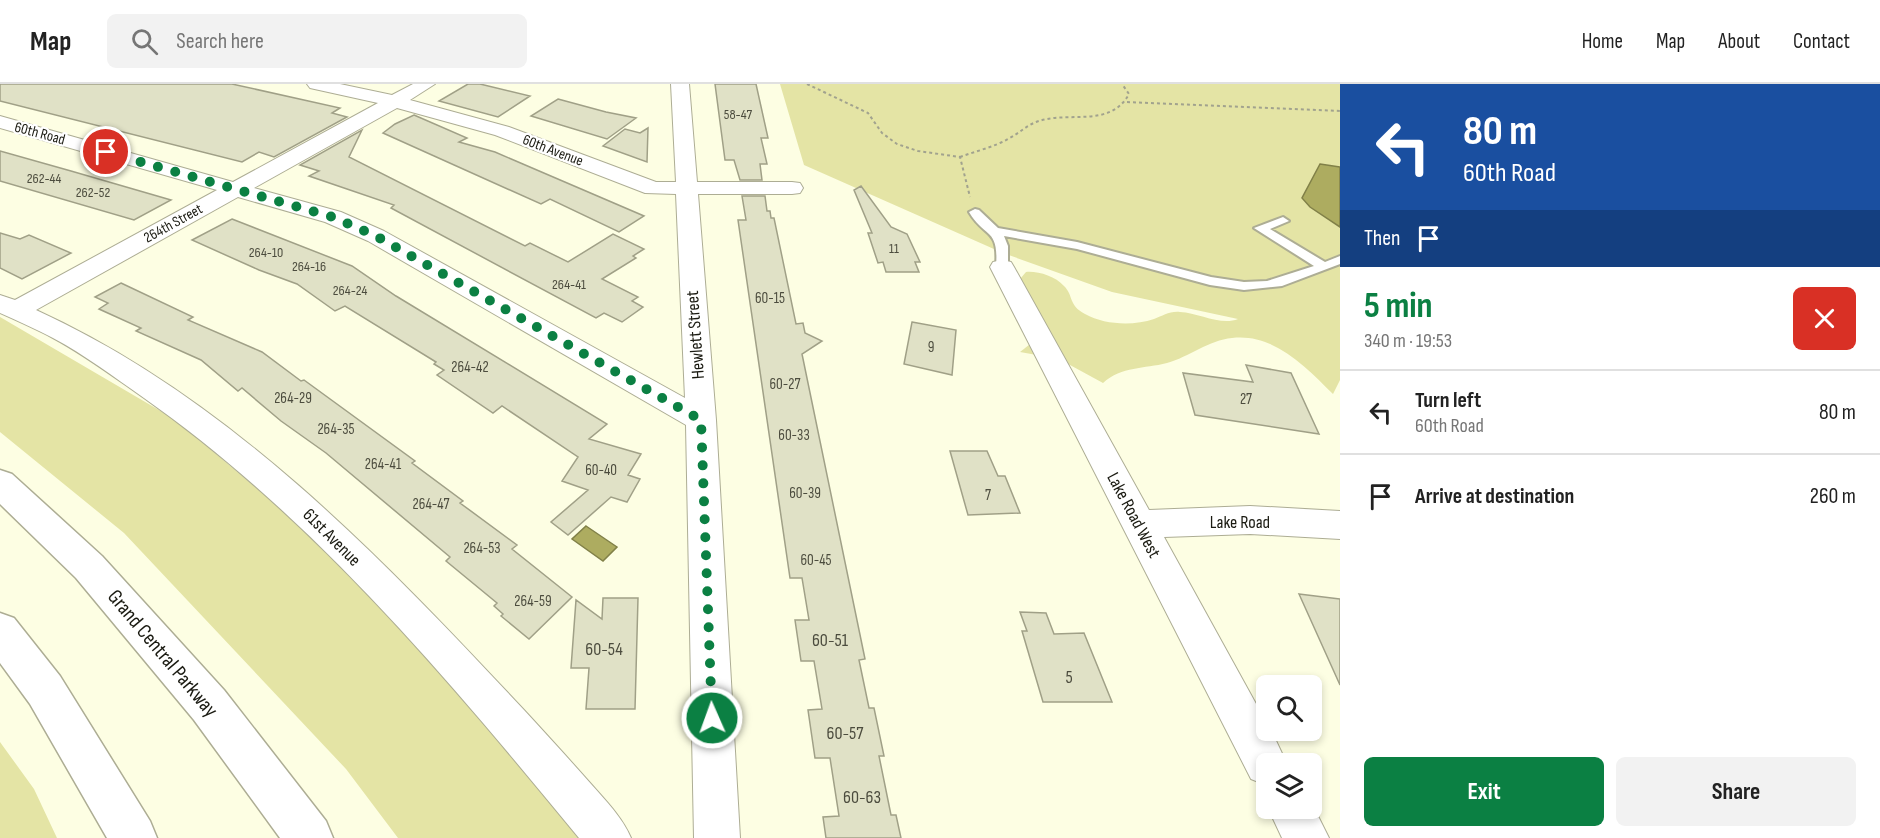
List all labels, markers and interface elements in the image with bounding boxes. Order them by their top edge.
search box [107,14,527,68]
text: Map [30,25,71,58]
icon: search [128,25,161,58]
text: Search here [176,28,264,55]
text: Home [1582,29,1623,54]
text: Map [1656,29,1685,54]
text: About [1718,29,1760,54]
text: Contact [1793,29,1850,54]
house number: 58-47 [724,106,753,123]
text: 80 m [1463,106,1537,157]
icon: left [1364,108,1442,186]
street label: 60th Road [12,118,67,149]
pin [80,126,131,177]
street label: 60th Avenue [520,130,586,171]
icon: arrive [89,135,122,168]
text: 60th Road [1463,157,1556,189]
house number: 262-44 [27,170,61,187]
house number: 262-52 [76,184,110,201]
street label: 264th Street [141,199,206,247]
icon: arrive [1412,222,1445,255]
text: Then [1364,225,1400,252]
house number: 11 [889,240,899,257]
house number: 264-10 [249,244,283,261]
house number: 264-16 [292,258,326,275]
house number: 264-41 [552,276,586,293]
house number: 264-24 [333,282,367,299]
text: 5 min [1364,285,1433,328]
button: close [1793,287,1856,350]
street label: Hewlett Street [682,289,709,380]
house number: 60-15 [755,289,785,308]
text: 340 m · 19:53 [1364,329,1452,353]
house number: 9 [928,338,934,357]
house number: 264-42 [451,358,489,377]
house number: 60-27 [770,375,800,394]
text: Turn left [1415,387,1481,414]
house number: 264-29 [274,389,312,408]
house number: 27 [1240,390,1252,409]
icon: left [1364,396,1397,429]
text: 80 m [1819,399,1856,426]
text: 60th Road [1415,414,1484,438]
house number: 264-35 [317,420,355,439]
house number: 60-33 [778,426,810,445]
house number: 264-41 [365,455,402,474]
house number: 60-40 [585,461,617,480]
street label: Lake Road West [1102,469,1165,562]
icon: arrive [1364,480,1397,513]
text: Arrive at destination [1415,483,1574,510]
text: 260 m [1810,483,1856,510]
house number: 60-39 [789,484,821,503]
house number: 7 [985,486,991,505]
house number: 264-47 [413,495,449,514]
street label: 61st Avenue [298,504,365,571]
street label: Lake Road [1210,512,1270,533]
house number: 264-53 [463,539,501,558]
house number: 60-45 [800,551,832,570]
street label: Grand Central Parkway [102,584,223,722]
house number: 264-59 [514,592,552,611]
house number: 60-51 [812,630,849,651]
house number: 60-54 [585,639,623,660]
house number: 5 [1065,667,1073,688]
map controls [1256,675,1322,819]
button: search [1256,675,1322,741]
position arrow [680,686,744,750]
house number: 60-57 [827,723,864,744]
button: layers [1256,753,1322,819]
button: Exit [1364,757,1604,826]
button: Share [1616,757,1856,826]
house number: 60-63 [843,787,881,808]

